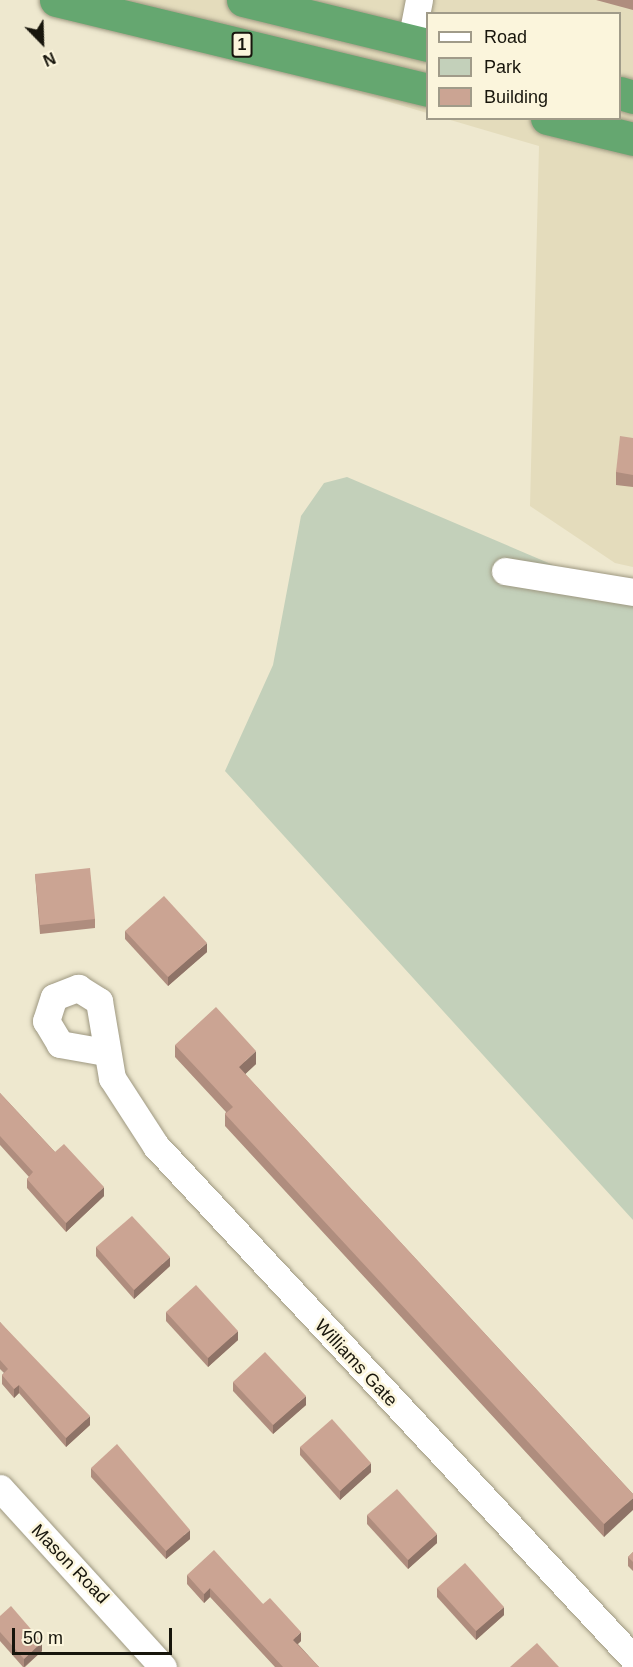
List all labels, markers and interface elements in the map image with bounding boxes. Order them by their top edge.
north arrow [12,12,72,72]
legend [426,12,621,120]
text: Road [484,27,527,47]
road number: 1 [232,32,252,58]
text: N [41,49,58,69]
text: Park [484,57,521,77]
text: Building [484,87,548,107]
street label: Williams Gate [310,1315,402,1411]
street label: Mason Road [27,1520,113,1608]
scale bar [15,1616,176,1654]
text: 50 m [23,1628,63,1648]

